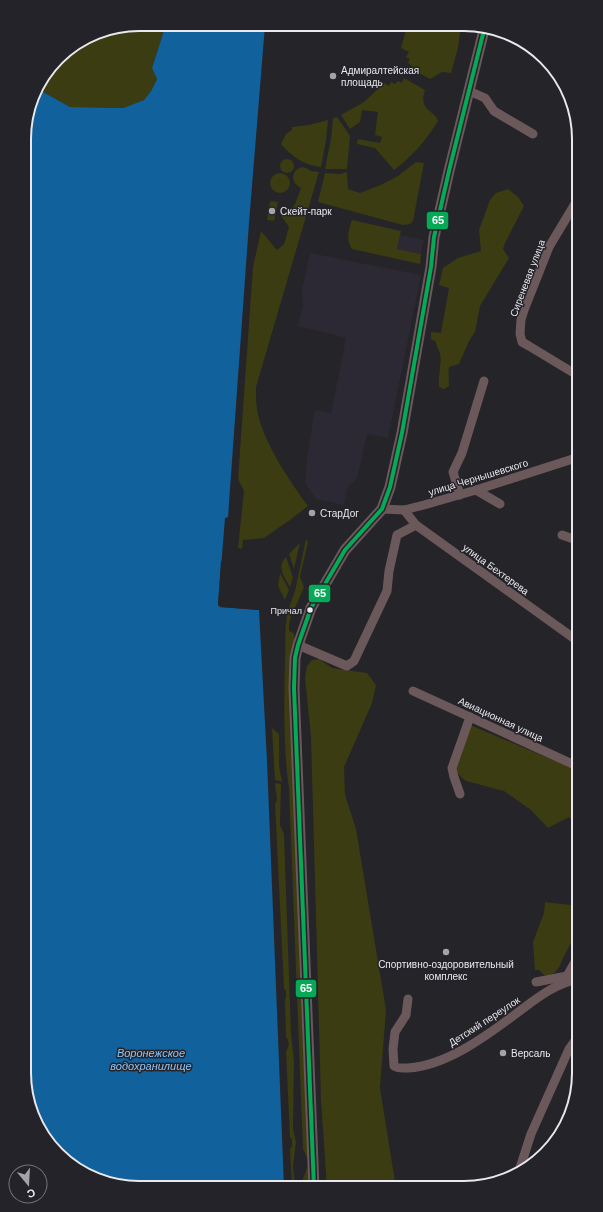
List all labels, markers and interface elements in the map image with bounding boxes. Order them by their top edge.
place label: Адмиралтейская площадь [341,65,419,88]
marker: Адмиралтейская площадь [328,71,338,81]
marker: Скейт-парк [267,206,277,216]
place label: Скейт-парк [280,206,332,217]
line badge: 65 [426,211,449,230]
text: 65 [432,214,444,226]
street label: Сиреневая улица [508,238,547,318]
street label: улица Чернышевского [427,457,530,498]
marker: СтарДог [307,508,317,518]
place label: СтарДог [320,508,359,519]
street label: улица Бехтерева [461,542,531,597]
line badge: 65 [308,584,331,603]
text: 65 [314,587,326,599]
marker: Причал [305,605,315,615]
place label: Причал [271,606,302,616]
street label: Авиационная улица [457,695,545,744]
marker: Спортивно-оздоровительный комплекс [441,947,451,957]
place label: Спортивно-оздоровительный комплекс [378,959,514,982]
line badge: 65 [295,979,317,998]
text: 65 [300,982,312,994]
street label: Детский переулок [447,994,522,1048]
water label: Воронежское водохранилище [110,1047,192,1072]
marker: Версаль [498,1048,508,1058]
place label: Версаль [511,1048,550,1059]
north arrow [8,1164,48,1204]
text: С [25,1187,37,1200]

